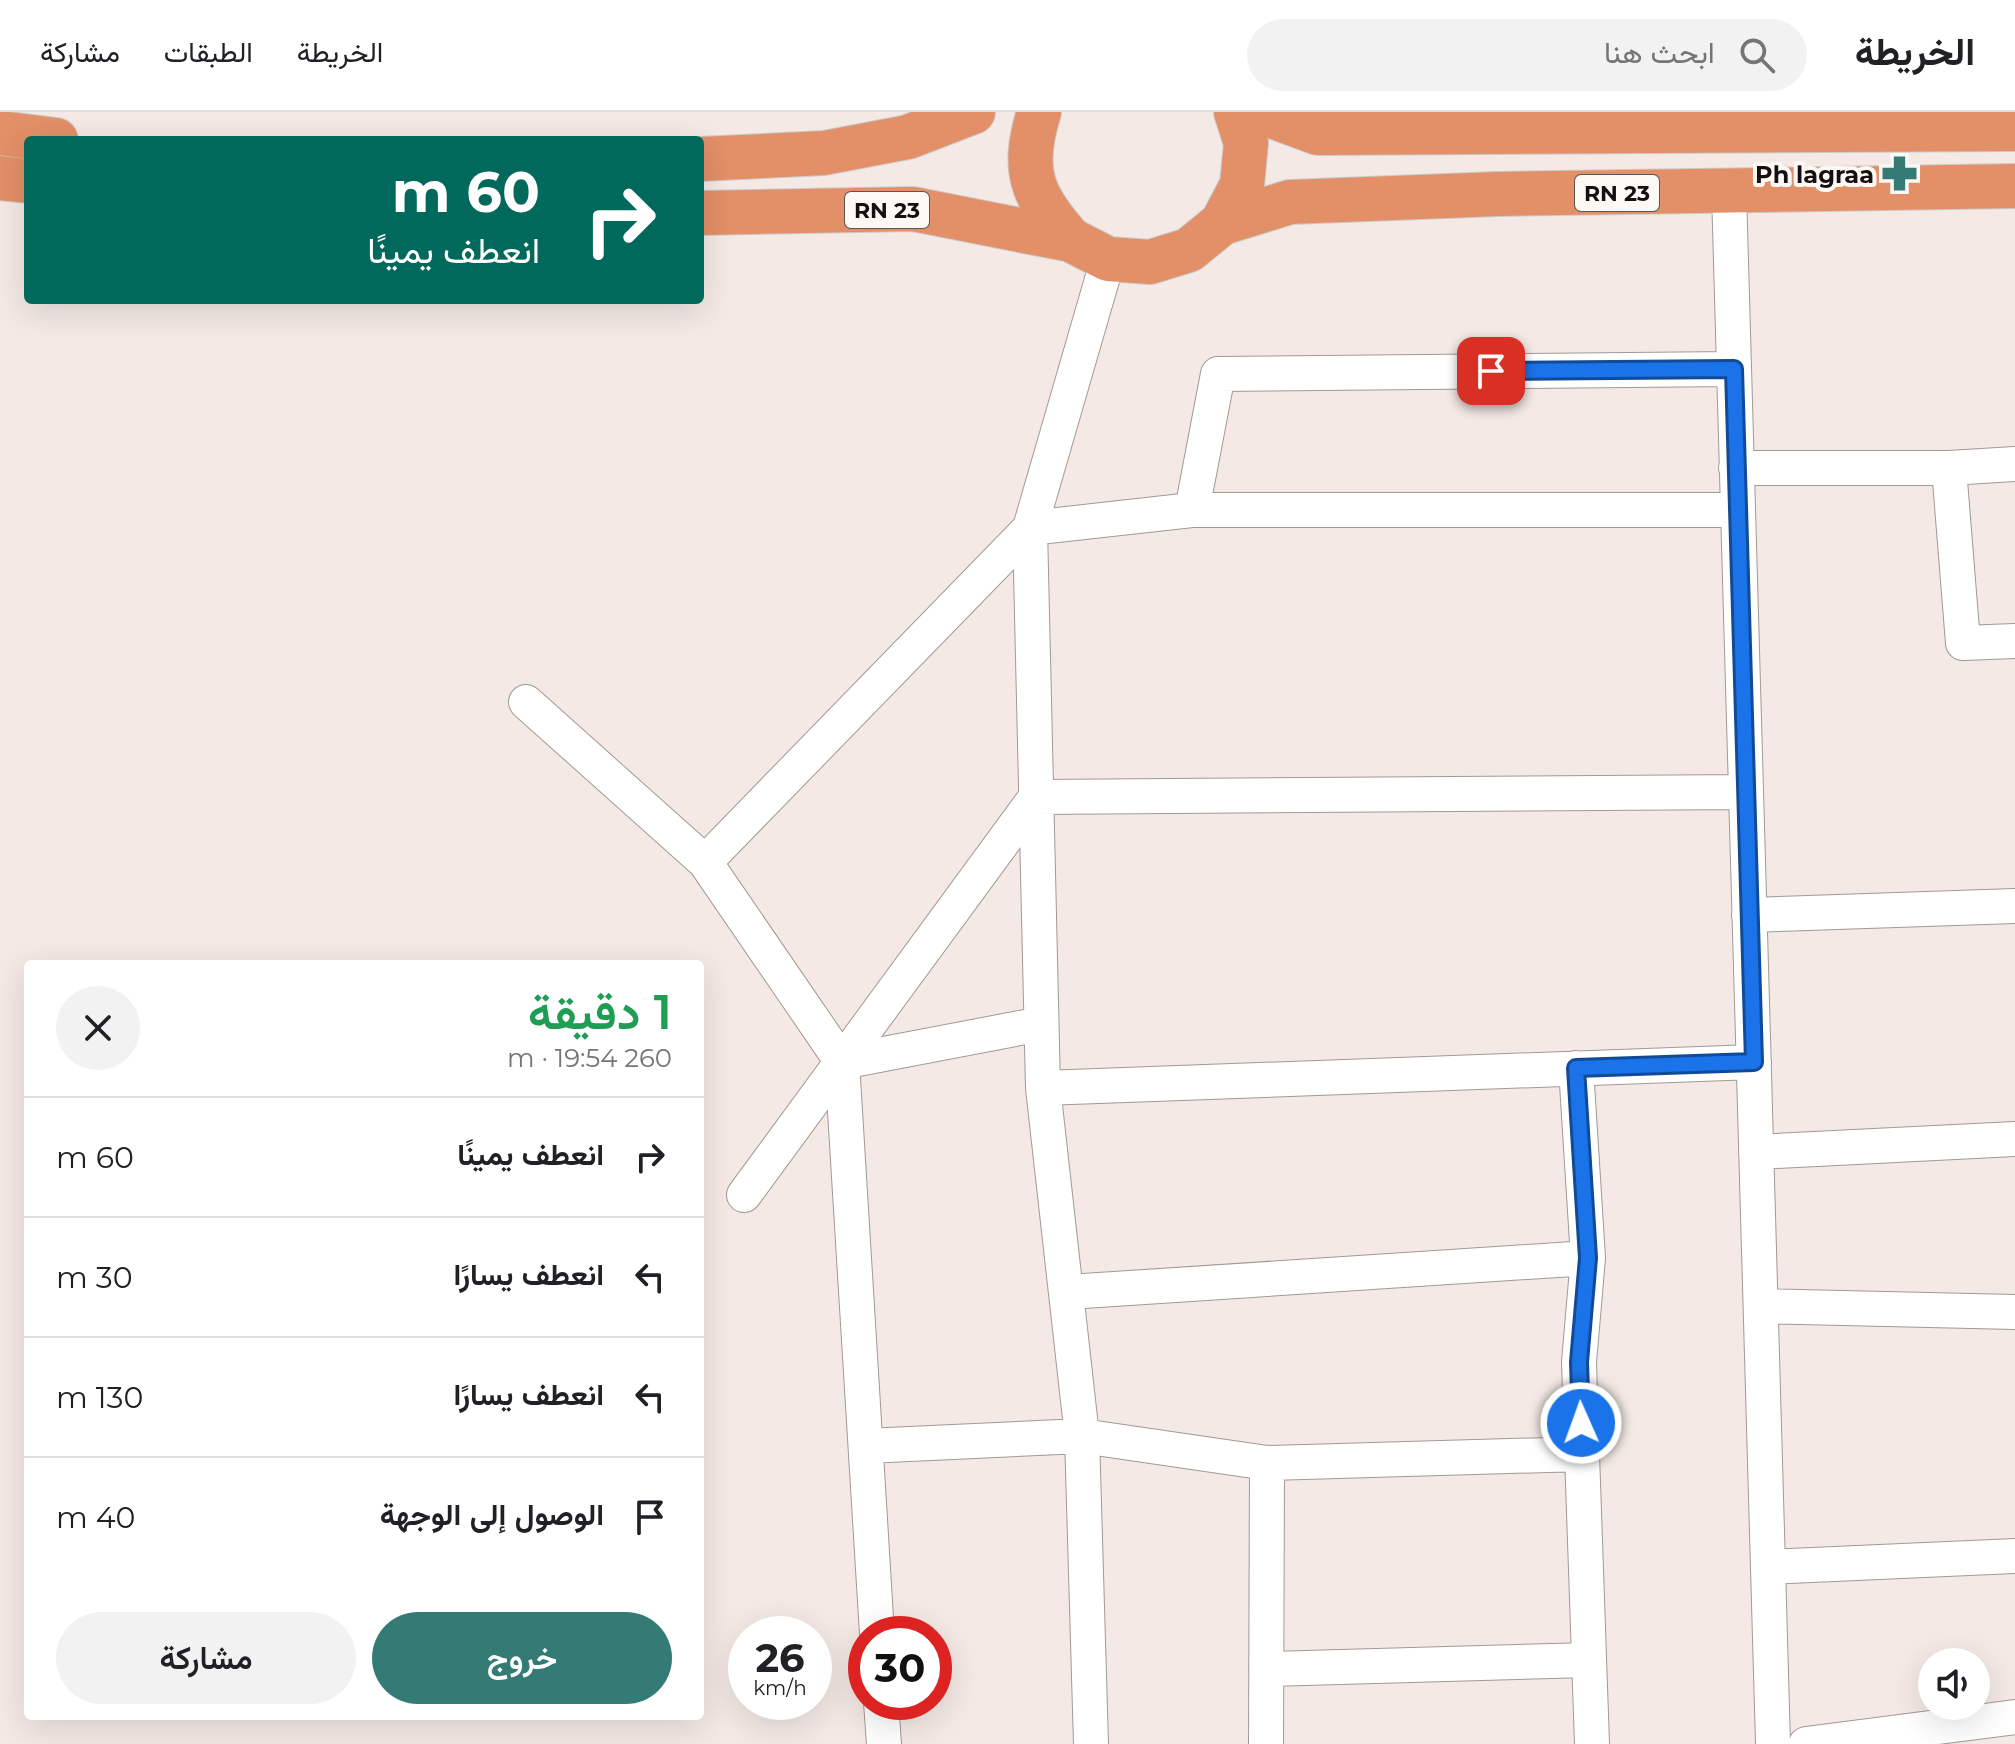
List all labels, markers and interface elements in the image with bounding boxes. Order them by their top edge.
search box [1247,19,1807,91]
text: الخريطة [1855,28,1975,75]
icon: search [1735,33,1779,77]
text: ابحث هنا [1604,34,1715,71]
text: مشاركة [40,35,120,69]
text: الطبقات [164,35,253,69]
text: الخريطة [297,35,383,69]
pharmacy icon: Ph lagraa [1881,155,1919,193]
text: 60 m [392,158,540,226]
place label: Ph lagraa [1755,160,1874,189]
icon: right [568,168,672,272]
road number: RN 23 [1575,175,1659,211]
road number: RN 23 [845,192,929,228]
text: انعطف يمينًا [367,228,540,272]
pin [1457,337,1525,405]
icon: arrive [1469,349,1513,393]
text: 1 دقيقة [528,983,672,1041]
button: close [56,986,140,1070]
text: 260 m · 19:54 [507,1042,672,1074]
icon: right [628,1135,672,1179]
text: انعطف يمينًا [457,1136,604,1173]
text: 60 m [56,1139,134,1176]
icon: left [628,1255,672,1299]
text: انعطف يسارًا [454,1256,604,1293]
text: 30 m [56,1259,133,1296]
icon: left [628,1375,672,1419]
text: انعطف يسارًا [454,1376,604,1413]
text: 130 m [56,1379,143,1416]
position arrow [1539,1381,1623,1465]
icon: arrive [628,1495,672,1539]
text: الوصول إلى الوجهة [380,1496,604,1533]
text: 40 m [56,1499,135,1536]
button: مشاركة [56,1612,356,1704]
button: خروج [372,1612,672,1704]
speed limit sign: 30 [848,1616,952,1720]
text: 26 [755,1633,805,1682]
map controls [1918,1648,1990,1720]
button: sound [1918,1648,1990,1720]
text: km/h [753,1676,807,1700]

